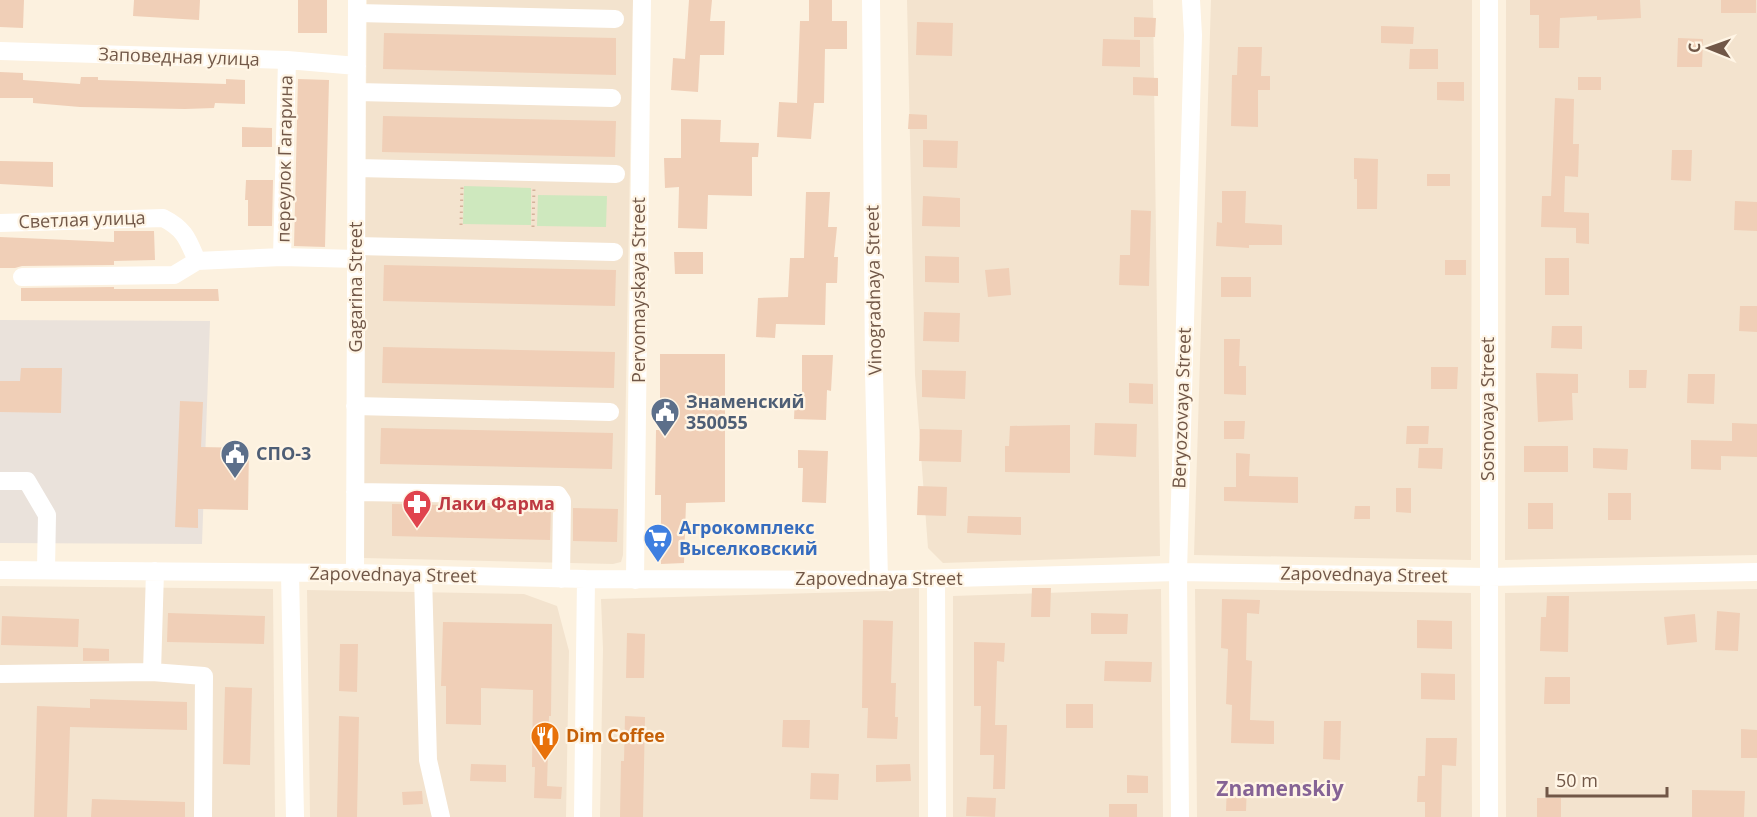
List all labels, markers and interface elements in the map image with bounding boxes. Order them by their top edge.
north arrow [1679,18,1739,78]
street label: Заповедная улица [98,41,260,71]
text: С [1683,42,1705,53]
street label: переулок Гагарина [271,75,297,243]
street label: Pervomayskaya Street [626,197,650,383]
street label: Светлая улица [18,205,146,233]
street label: Vinogradnaya Street [860,205,886,375]
street label: Gagarina Street [343,222,367,352]
street label: Beryozovaya Street [1166,327,1196,489]
street label: Sosnovaya Street [1475,337,1499,481]
place label: Знаменский 350055 [686,389,805,434]
public building icon: Знаменский 350055 [649,396,681,438]
public building icon: СПО-3 [219,438,251,480]
place label: СПО-3 [256,441,311,465]
pharmacy icon: Лаки Фарма [401,488,433,530]
place label: Лаки Фарма [438,491,555,515]
place label: Агрокомплекс Выселковский [679,515,818,560]
supermarket icon: Агрокомплекс Выселковский [642,522,674,564]
street label: Zapovednaya Street [309,561,477,587]
street label: Zapovednaya Street [1280,561,1448,587]
street label: Zapovednaya Street [795,566,963,590]
restaurant icon: Dim Coffee [529,720,561,762]
place label: Dim Coffee [566,723,665,747]
scale bar [1547,760,1667,798]
text: 50 m [1556,768,1598,792]
district label: Znamenskiy [1216,774,1344,802]

